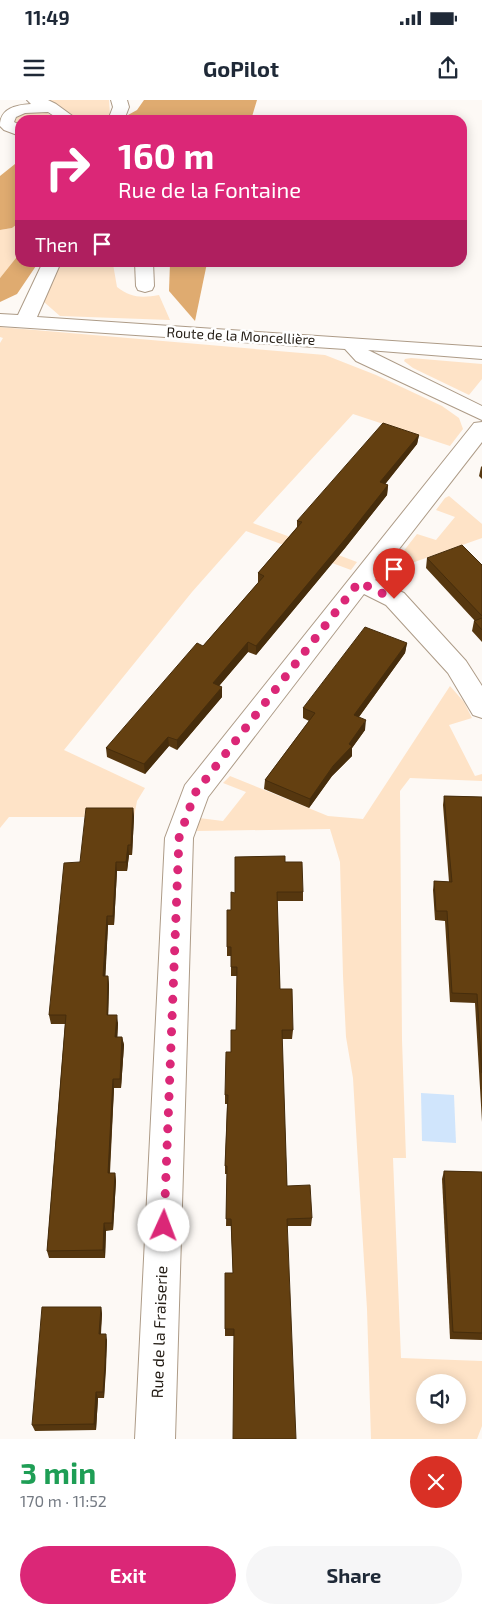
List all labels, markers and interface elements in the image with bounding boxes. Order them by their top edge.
text: 11:49 [25,6,70,29]
icon: menu [20,54,48,82]
icon: share [434,54,462,82]
text: GoPilot [203,55,279,81]
text: 160 m [118,134,214,176]
icon: right [35,135,100,200]
text: Rue de la Fontaine [118,176,301,202]
icon: arrive [88,230,116,258]
text: Then [35,233,78,256]
street label: Route de la Moncellière [166,323,316,348]
pin [373,548,415,599]
icon: arrive [380,555,408,583]
position arrow [137,1199,189,1251]
street label: Rue de la Fraiserie [147,1265,170,1399]
map controls [416,1374,466,1424]
button: sound [416,1374,466,1424]
text: 3 min [20,1454,96,1490]
button: close [410,1456,462,1508]
text: 170 m · 11:52 [20,1491,107,1510]
button: Exit [20,1546,236,1604]
button: Share [246,1546,462,1604]

